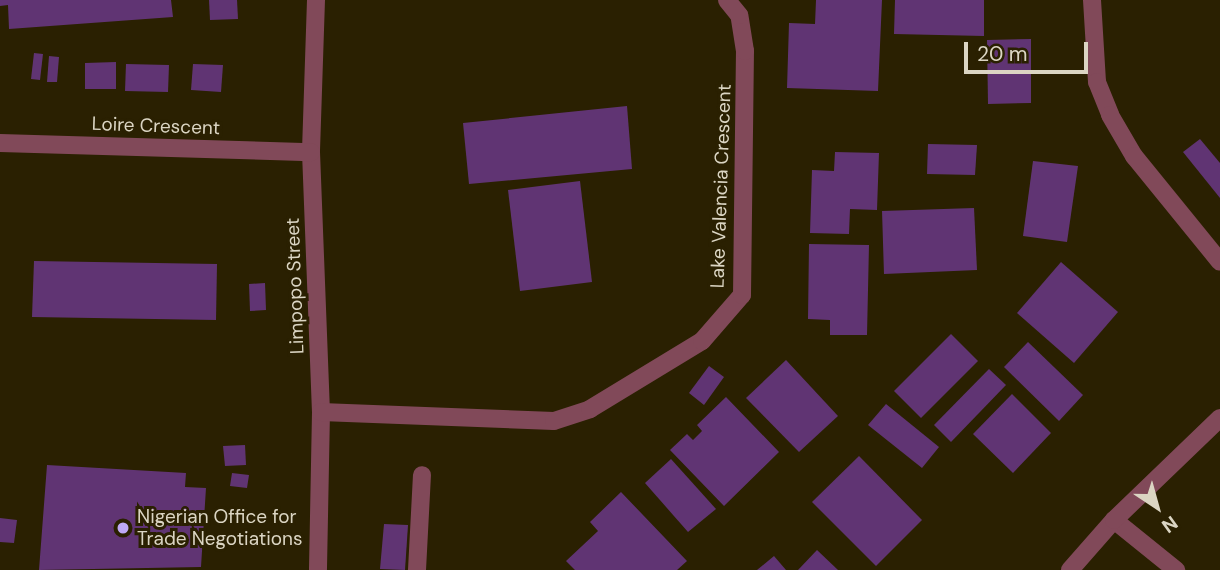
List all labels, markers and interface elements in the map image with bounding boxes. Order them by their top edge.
scale bar [968,28,1092,72]
text: 20 m [977,40,1028,68]
street label: Lake Valencia Crescent [706,83,736,289]
street label: Loire Crescent [91,112,221,140]
street label: Limpopo Street [281,217,309,355]
north arrow [1122,472,1192,542]
place label: Nigerian Office for Trade Negotiations [137,506,302,550]
text: N [1157,510,1183,539]
marker: Nigerian Office for Trade Negotiations [115,520,131,536]

